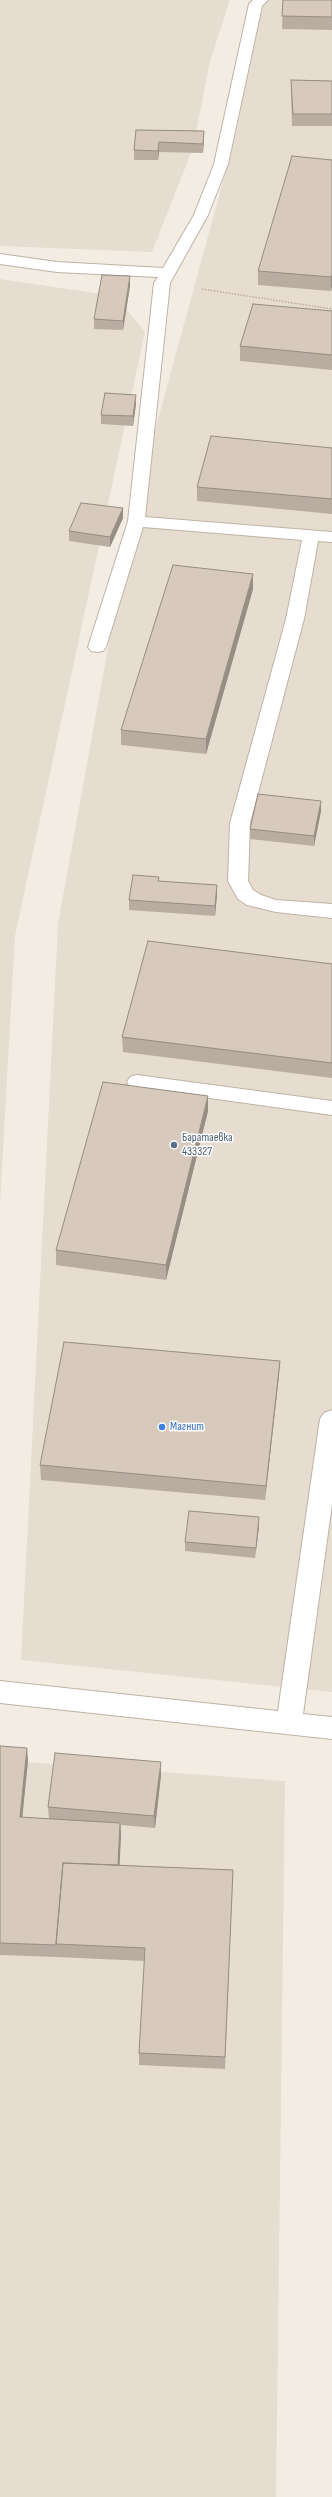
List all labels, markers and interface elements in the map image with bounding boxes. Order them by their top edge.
place label: Баратаевка 433327 [182,1131,233,1159]
marker: Баратаевка 433327 [169,1140,179,1150]
place label: Магнит [170,1420,204,1434]
marker: Магнит [157,1422,167,1432]

